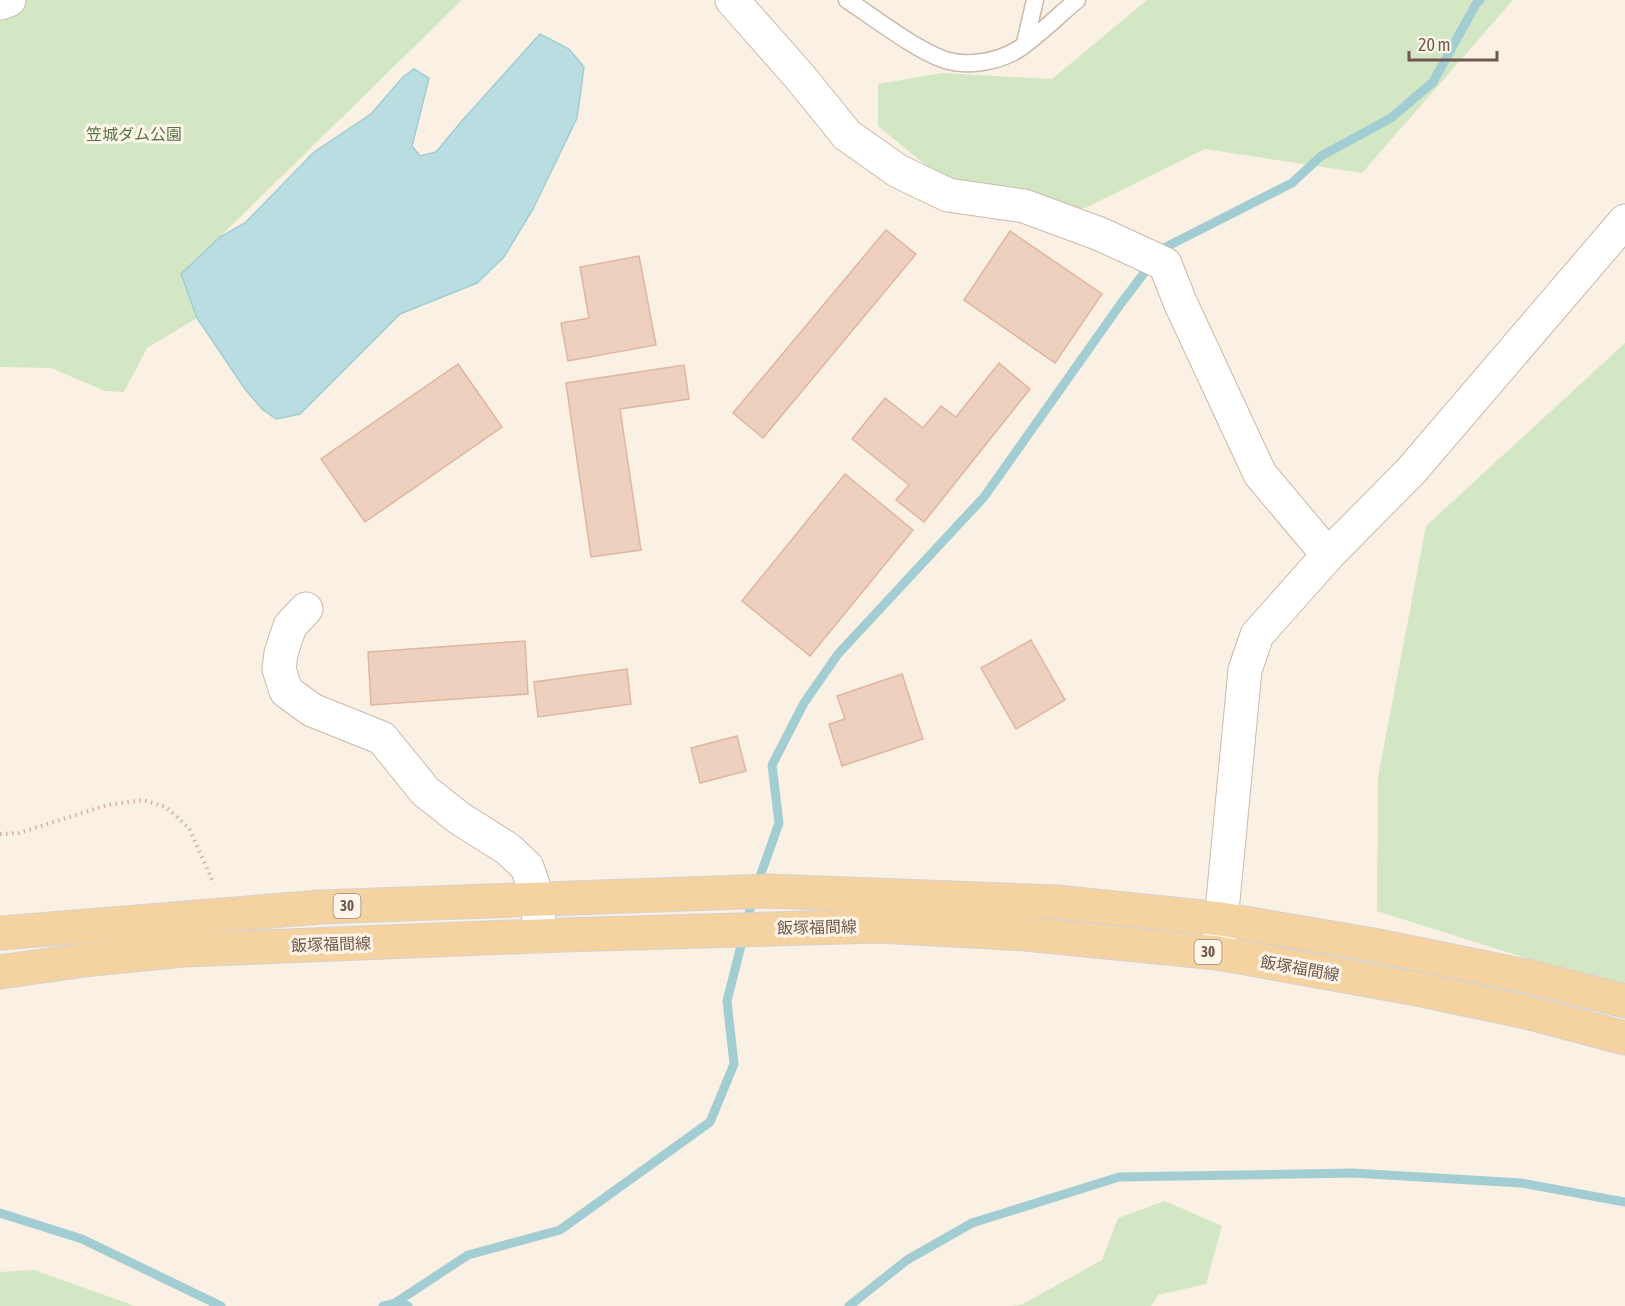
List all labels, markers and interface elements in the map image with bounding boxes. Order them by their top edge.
scale bar [1409,24,1498,62]
text: 20 m [1418,34,1450,55]
park label: 笠城ダム公園 [86,125,182,143]
road number: 30 [334,894,360,918]
street label: 飯塚福間線 [777,917,857,937]
street label: 飯塚福間線 [291,934,371,954]
road number: 30 [1194,940,1222,964]
street label: 飯塚福間線 [1259,952,1341,984]

